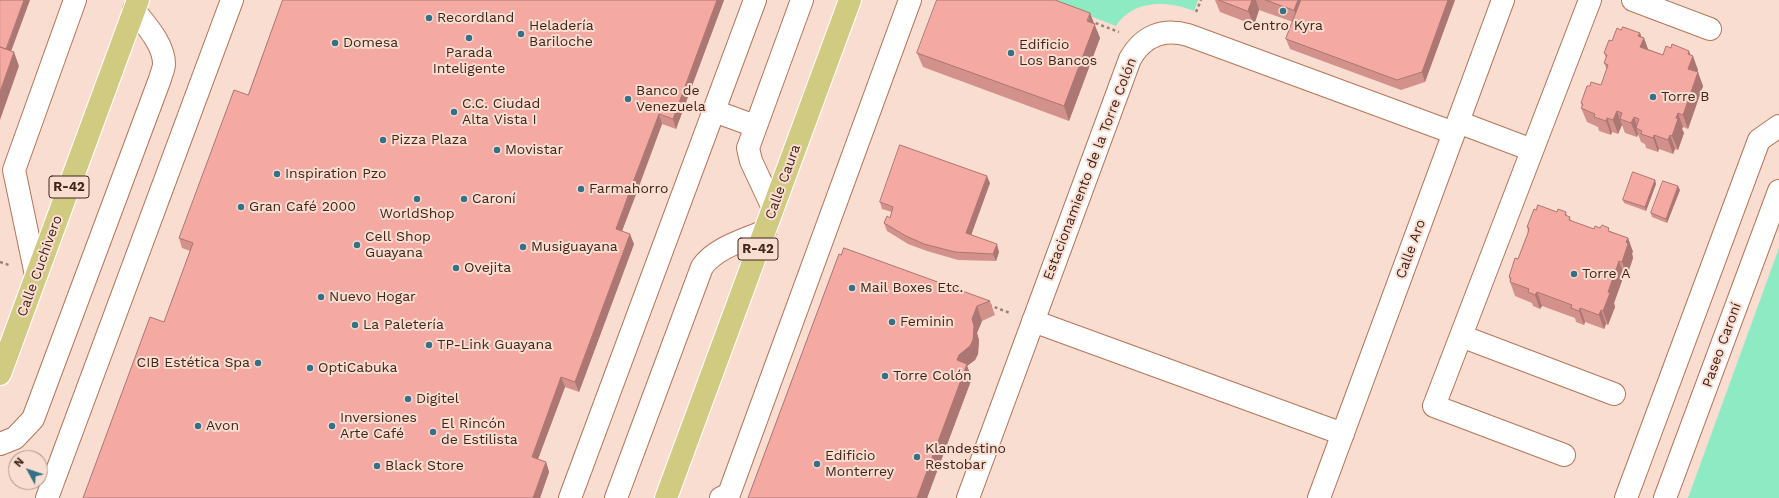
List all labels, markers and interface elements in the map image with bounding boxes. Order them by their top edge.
marker: Centro Kyra [1278,6,1288,16]
place label: Recordland [437,10,514,26]
marker: Recordland [424,13,434,23]
place label: Heladería Bariloche [529,18,594,50]
place label: Centro Kyra [1243,18,1323,34]
marker: Heladería Bariloche [516,29,526,39]
marker: Parada Inteligente [464,33,474,43]
place label: Domesa [343,35,398,51]
place label: Edificio Los Bancos [1019,37,1097,70]
marker: Domesa [330,38,340,48]
place label: Parada Inteligente [433,45,505,78]
marker: Edificio Los Bancos [1006,48,1016,58]
street label: Estacionamiento de la Torre Colón [1040,55,1140,283]
place label: Banco de Venezuela [636,83,706,116]
place label: Torre B [1661,89,1710,105]
marker: Torre B [1648,92,1658,102]
marker: Banco de Venezuela [623,94,633,104]
place label: C.C. Ciudad Alta Vista I [462,96,540,128]
marker: C.C. Ciudad Alta Vista I [449,107,459,117]
place label: Pizza Plaza [391,132,467,148]
marker: Pizza Plaza [378,135,388,145]
place label: Movistar [505,142,563,158]
street label: Calle Caura [762,142,804,222]
marker: Movistar [492,145,502,155]
place label: Inspiration Pzo [285,166,387,182]
marker: Inspiration Pzo [272,169,282,179]
road number: R-42 [49,176,89,198]
place label: Farmahorro [589,181,668,197]
marker: Farmahorro [576,184,586,194]
place label: Caroní [472,191,516,207]
marker: WorldShop [412,194,422,204]
marker: Caroní [459,194,469,204]
place label: Gran Café 2000 [249,199,356,215]
marker: Gran Café 2000 [236,202,246,212]
place label: WorldShop [380,206,454,222]
street label: Calle Cuchivero [14,213,66,319]
street label: Calle Aro [1392,217,1430,281]
place label: Cell Shop Guayana [365,229,431,262]
road number: R-42 [738,238,778,260]
place label: Musiguayana [531,239,618,255]
marker: Cell Shop Guayana [352,240,362,250]
marker: Musiguayana [518,242,528,252]
place label: Ovejita [464,260,511,276]
marker: Ovejita [451,263,461,273]
place label: Torre A [1582,266,1631,282]
marker: Torre A [1569,269,1579,279]
place label: Mail Boxes Etc. [860,280,963,296]
marker: Mail Boxes Etc. [847,283,857,293]
place label: Nuevo Hogar [329,289,416,305]
marker: Nuevo Hogar [316,292,326,302]
street label: Paseo Caroní [1699,300,1745,390]
place label: Feminin [900,314,954,330]
place label: La Paletería [363,317,444,333]
marker: Feminin [887,317,897,327]
marker: La Paletería [350,320,360,330]
place label: TP-Link Guayana [437,337,552,353]
marker: TP-Link Guayana [424,340,434,350]
place label: CIB Estética Spa [137,355,250,371]
marker: CIB Estética Spa [253,358,263,368]
place label: OptiCabuka [318,360,397,376]
marker: OptiCabuka [305,363,315,373]
place label: Torre Colón [893,368,972,384]
marker: Torre Colón [880,371,890,381]
place label: Digitel [416,391,459,407]
marker: Digitel [403,394,413,404]
place label: Inversiones Arte Café [340,410,417,442]
place label: El Rincón de Estilista [441,416,518,448]
place label: Avon [206,418,239,434]
marker: Avon [193,421,203,431]
marker: Inversiones Arte Café [327,421,337,431]
marker: El Rincón de Estilista [428,427,438,437]
place label: Klandestino Restobar [925,441,1006,474]
place label: Edificio Monterrey [825,448,894,480]
north arrow [8,450,48,490]
marker: Klandestino Restobar [912,452,922,462]
text: N [12,455,27,470]
place label: Black Store [385,458,464,474]
marker: Edificio Monterrey [812,459,822,469]
marker: Black Store [372,461,382,471]

